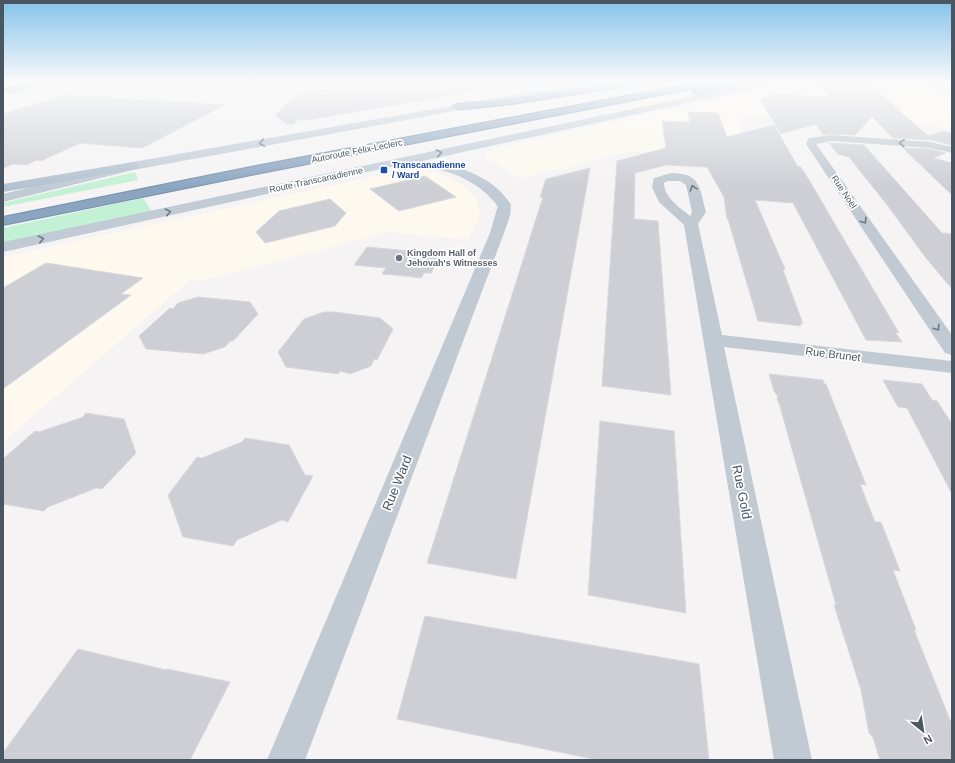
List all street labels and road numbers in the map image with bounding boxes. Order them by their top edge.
street label: Autoroute Félix-Leclerc [311,137,404,165]
street label: Route Transcanadienne [268,165,364,195]
street label: Rue Noël [829,174,859,210]
street label: Rue Brunet [805,345,861,363]
street label: Rue Ward [379,453,415,513]
street label: Rue Gold [729,464,755,520]

